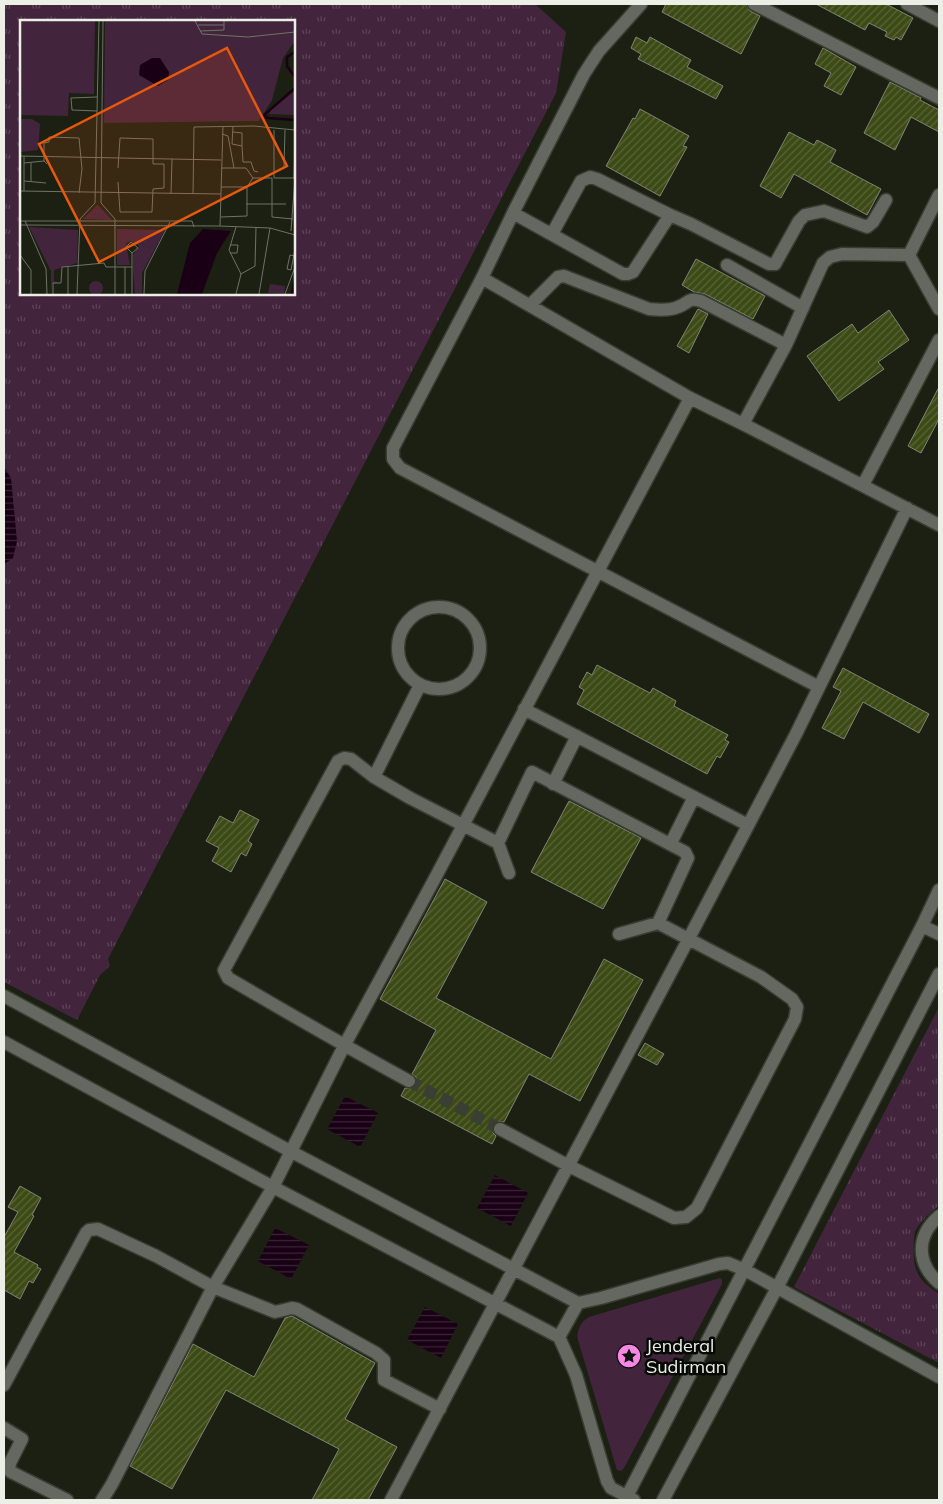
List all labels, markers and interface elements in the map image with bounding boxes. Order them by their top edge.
inset map [20,20,295,295]
place label: Jenderal Sudirman [646,1334,726,1378]
place icon: Jenderal Sudirman [616,1343,642,1369]

